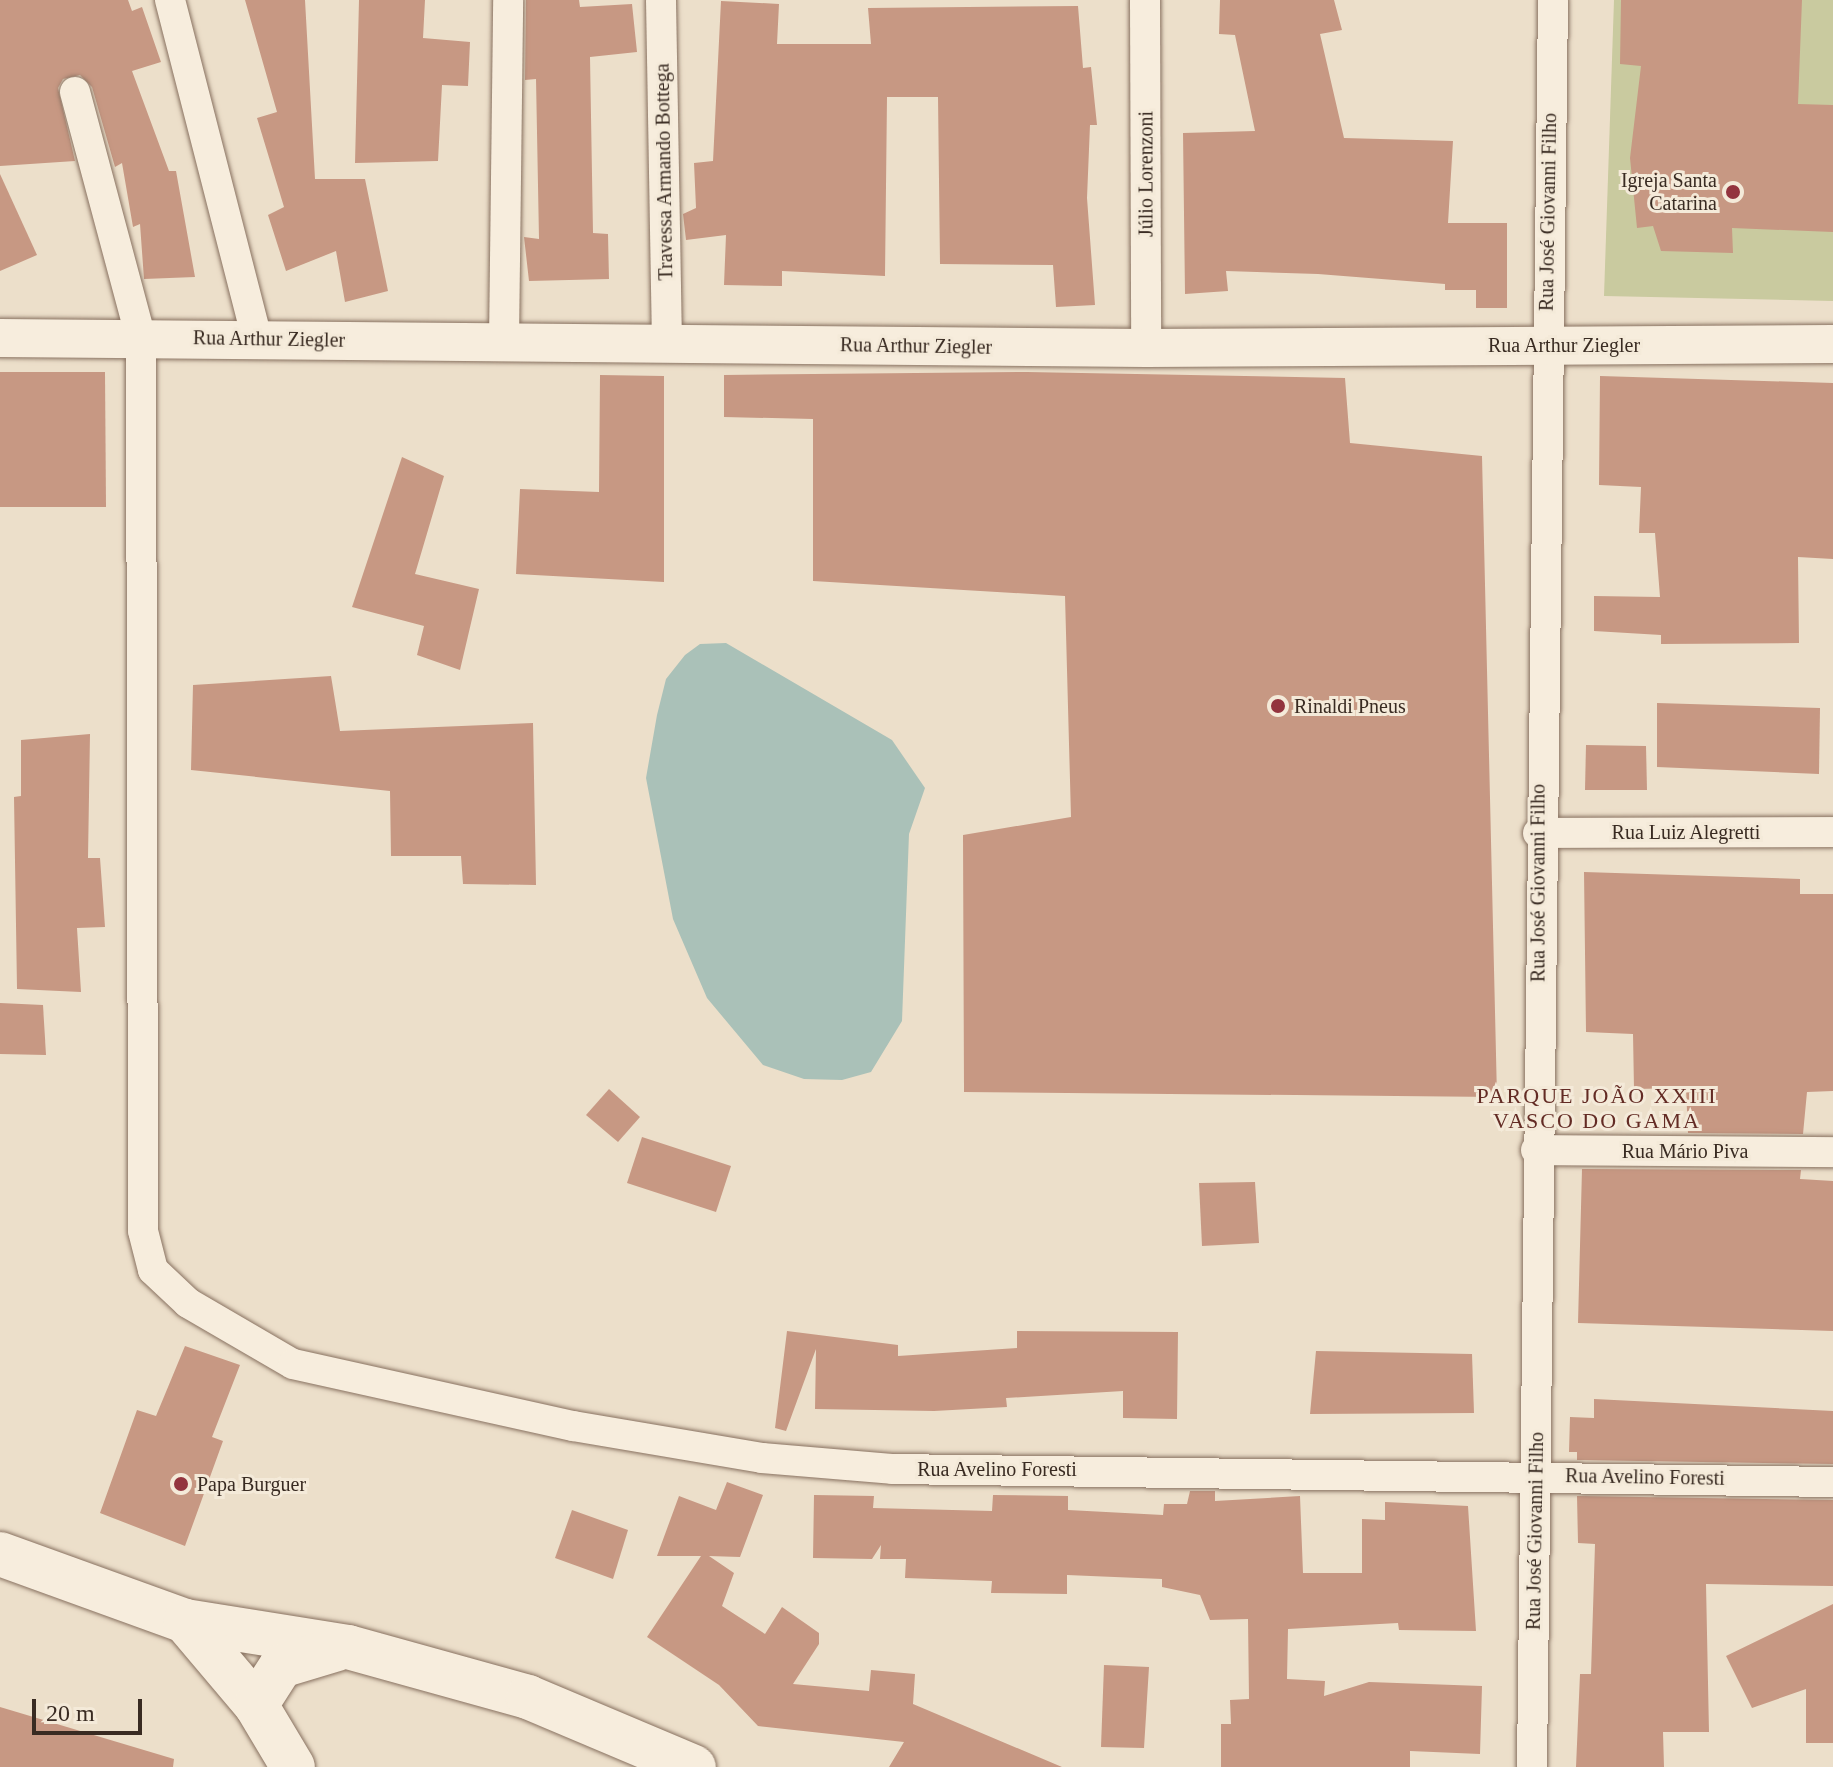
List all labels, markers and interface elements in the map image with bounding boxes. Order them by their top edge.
street label: Travessa Armando Bottega [650,63,678,281]
street label: Júlio Lorenzoni [1134,111,1158,237]
street label: Rua José Giovanni Filho [1534,113,1562,311]
place label: Igreja Santa Catarina [1621,168,1717,215]
marker: Igreja Santa Catarina [1724,183,1742,201]
street label: Rua Arthur Ziegler [192,326,346,352]
street label: Rua Arthur Ziegler [839,333,993,359]
street label: Rua Arthur Ziegler [1487,333,1641,357]
place label: Rinaldi Pneus [1294,694,1406,718]
marker: Rinaldi Pneus [1269,697,1287,715]
street label: Rua José Giovanni Filho [1526,784,1550,982]
street label: Rua Luiz Alegretti [1611,820,1761,844]
district label: PARQUE JOÃO XXIII VASCO DO GAMA [1477,1082,1717,1134]
street label: Rua Mário Piva [1622,1139,1748,1163]
street label: Rua José Giovanni Filho [1521,1432,1549,1630]
street label: Rua Avelino Foresti [917,1457,1077,1481]
street label: Rua Avelino Foresti [1564,1464,1726,1490]
place label: Papa Burguer [197,1472,306,1496]
marker: Papa Burguer [172,1475,190,1493]
scale bar [36,1683,146,1733]
text: 20 m [46,1700,95,1726]

